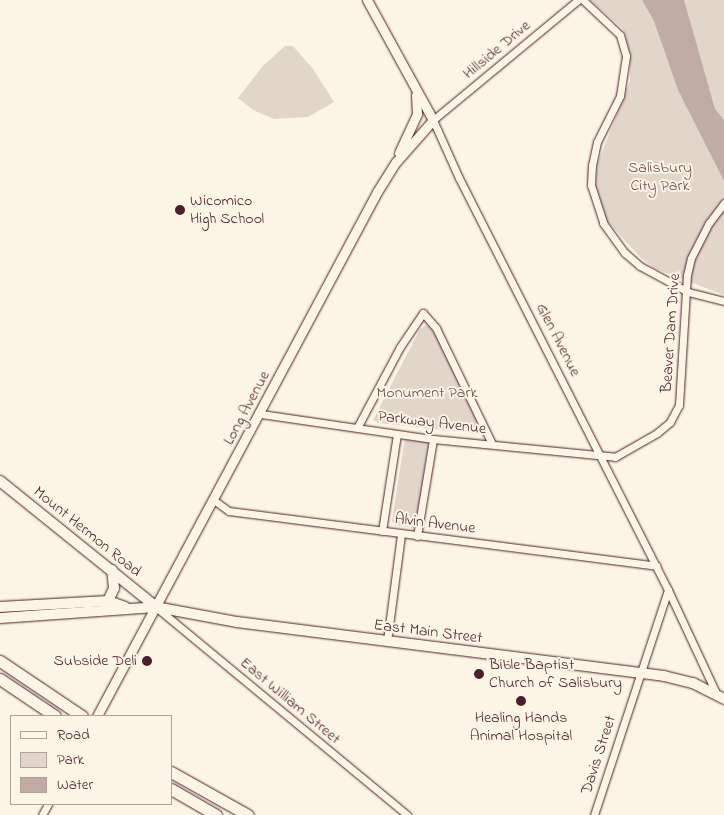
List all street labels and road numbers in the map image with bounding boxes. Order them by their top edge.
street label: Hillside Drive [459,16,535,84]
street label: Beaver Dam Drive [657,273,685,393]
street label: Glen Avenue [531,300,585,380]
street label: Long Avenue [219,368,275,448]
street label: Parkway Avenue [377,407,487,439]
street label: Mount Hermon Road [29,483,145,581]
street label: Alvin Avenue [393,510,477,538]
street label: East Main Street [373,616,483,648]
street label: East William Street [236,653,344,749]
street label: Davis Street [577,713,621,797]

